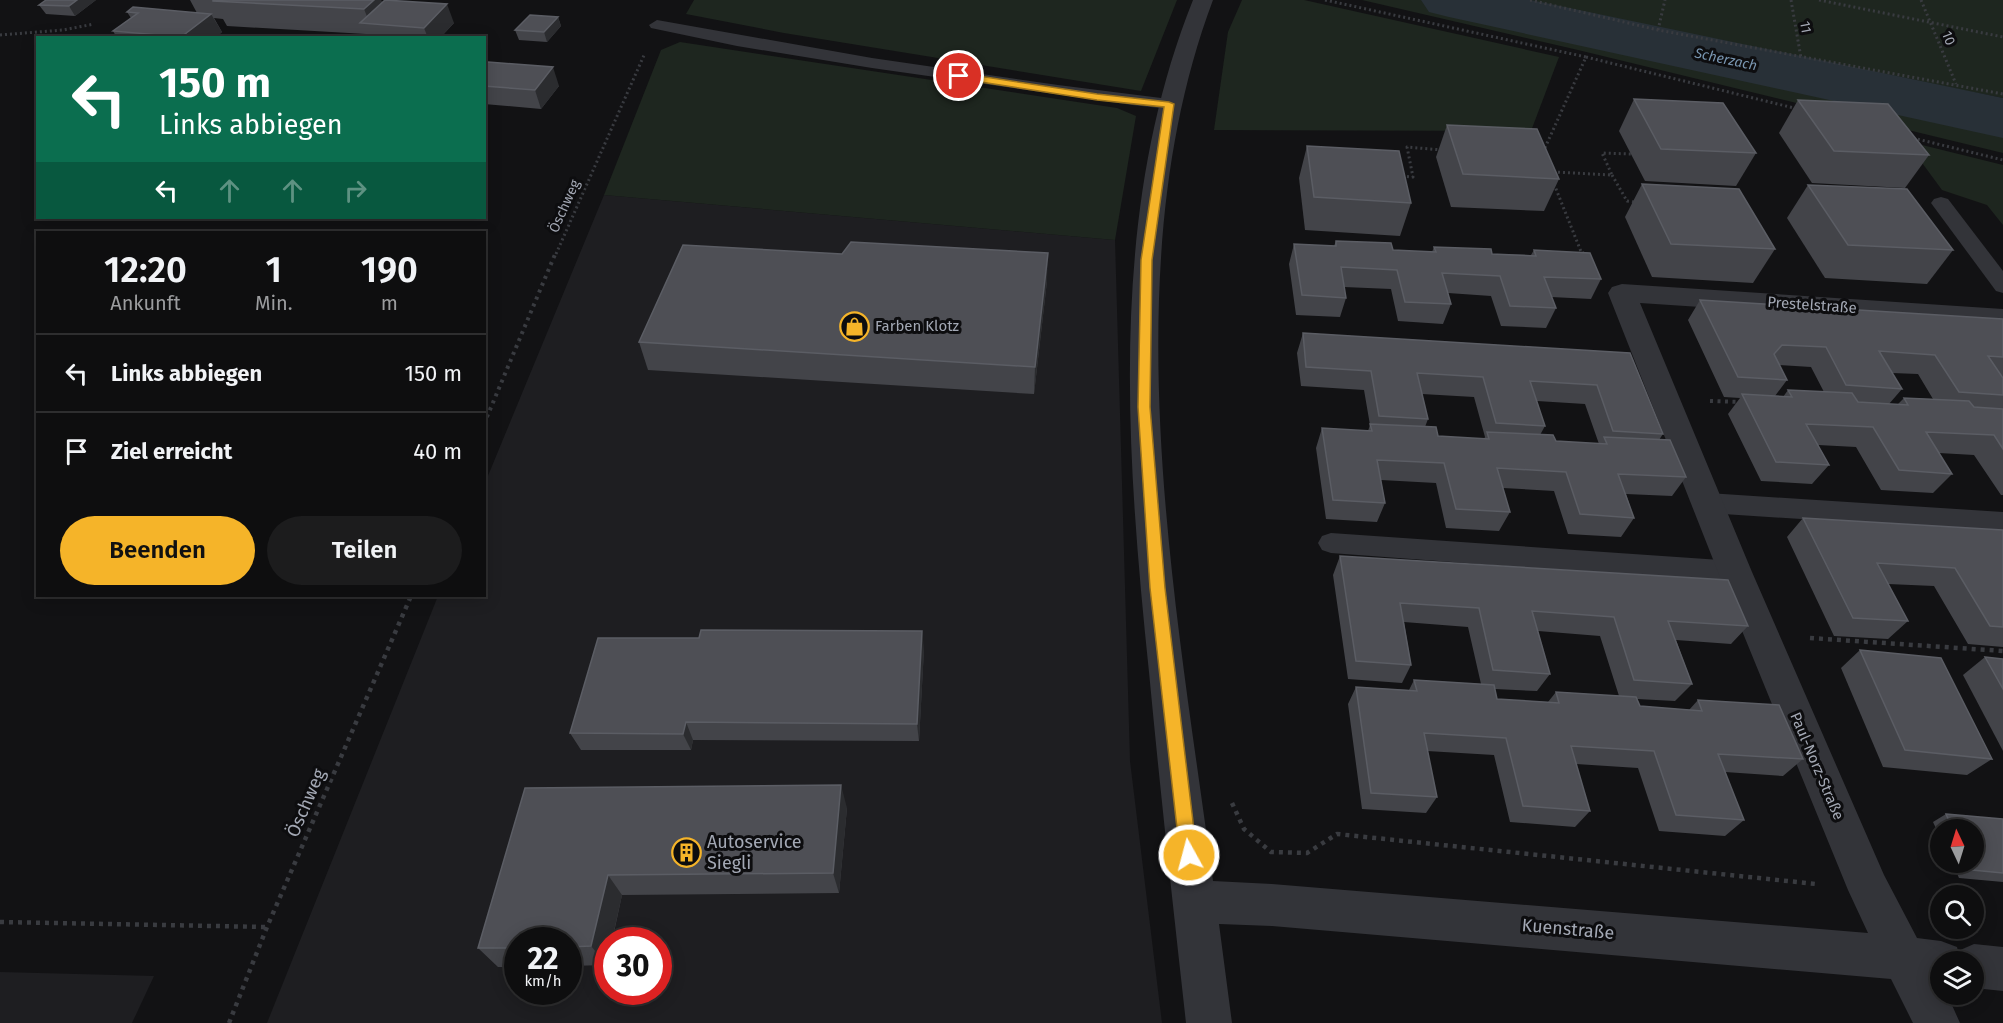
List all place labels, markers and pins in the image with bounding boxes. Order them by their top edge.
pin [933,50,984,101]
shop icon: Farben Klotz [838,310,870,342]
place label: Farben Klotz [875,317,960,335]
place label: Autoservice Siegli [707,831,802,874]
building icon: Autoservice Siegli [670,836,702,868]

